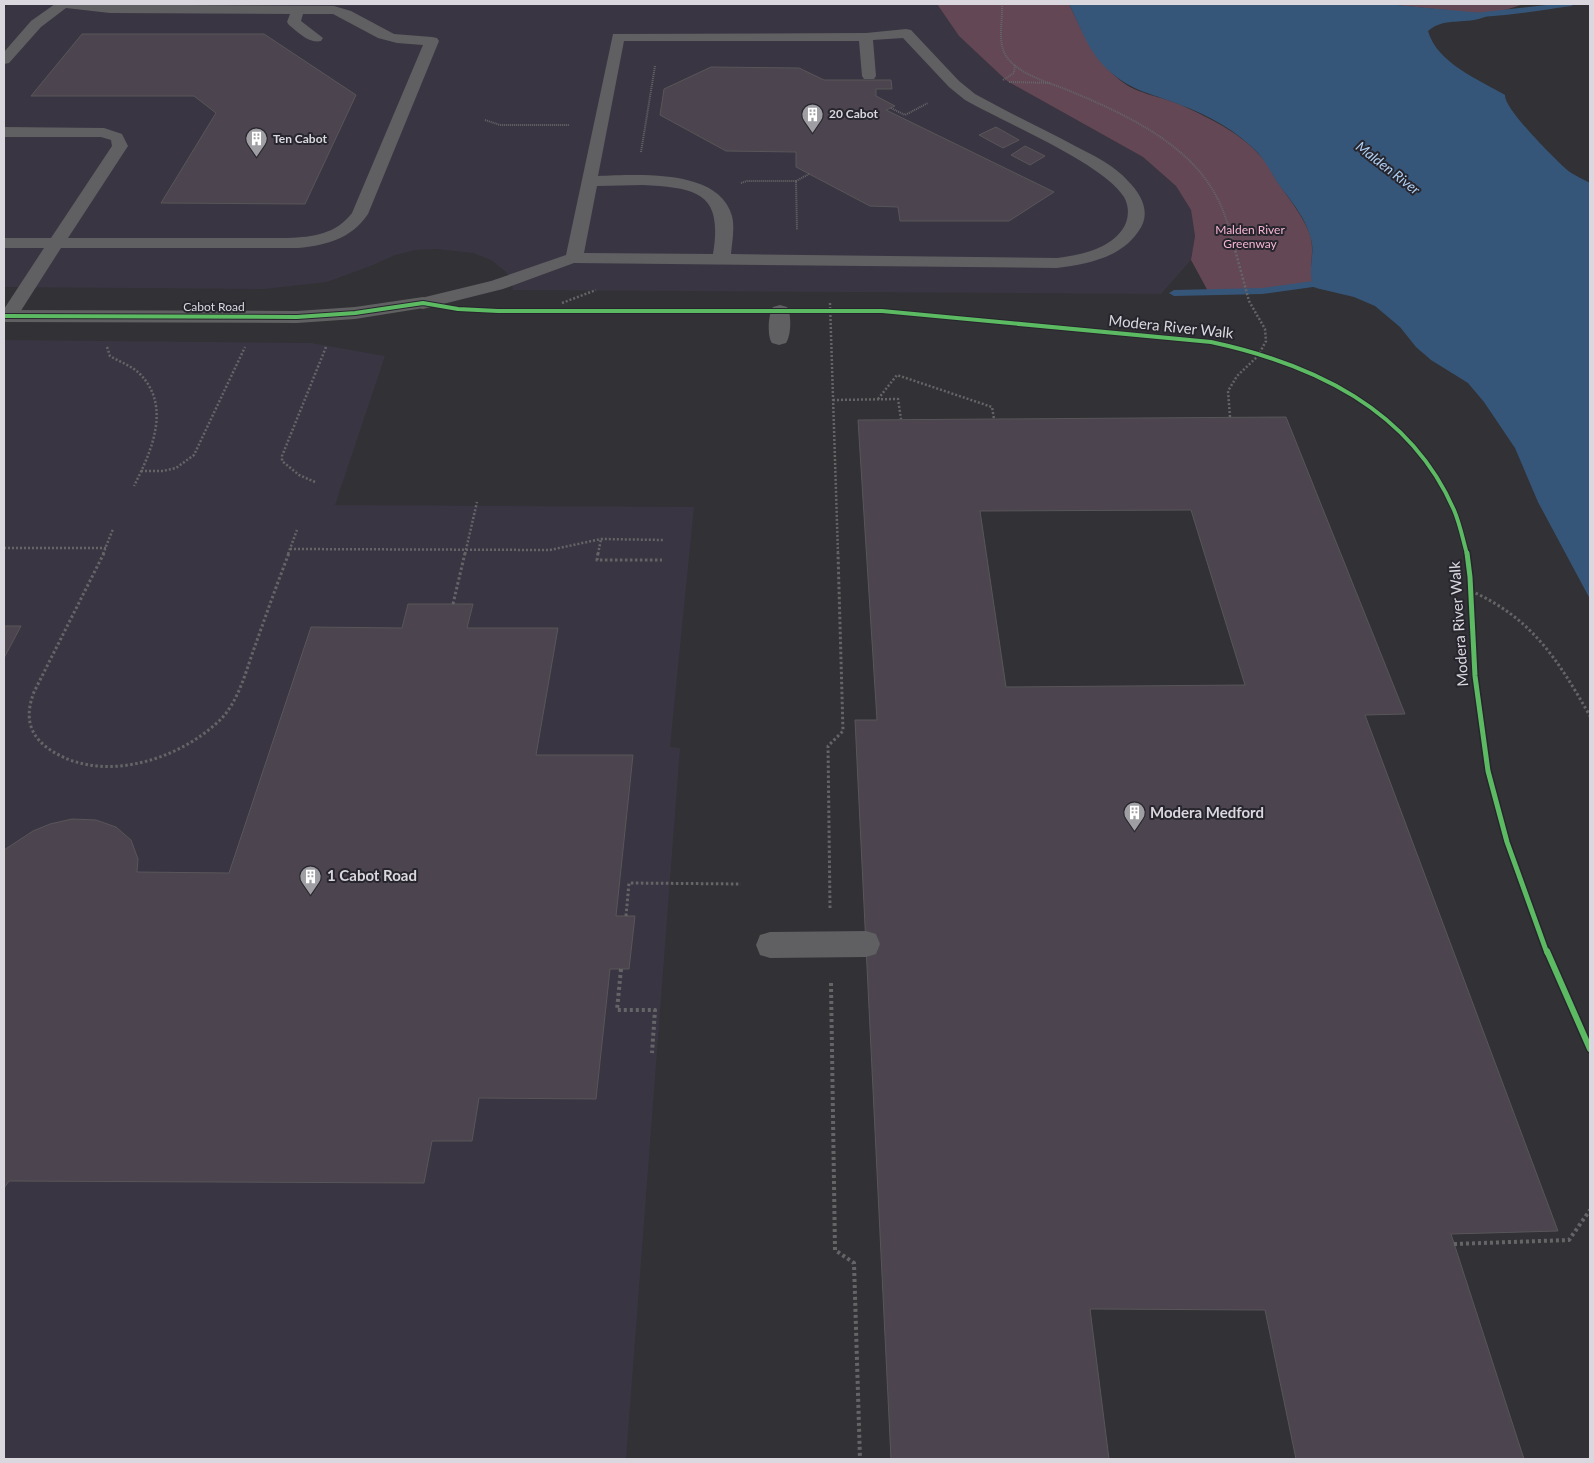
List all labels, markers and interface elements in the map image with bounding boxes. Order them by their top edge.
building icon: 20 Cabot [801,102,825,133]
place label: 20 Cabot [829,106,878,121]
building icon: Ten Cabot [245,127,269,158]
place label: Ten Cabot [273,131,327,146]
water label: Malden River [1353,137,1424,198]
park label: Malden River Greenway [1215,222,1285,251]
street label: Cabot Road [183,299,245,314]
street label: Modera River Walk [1108,310,1235,342]
street label: Modera River Walk [1445,560,1471,687]
building icon: Modera Medford [1122,801,1146,832]
place label: Modera Medford [1150,803,1264,821]
building icon: 1 Cabot Road [299,864,323,895]
place label: 1 Cabot Road [327,866,417,884]

